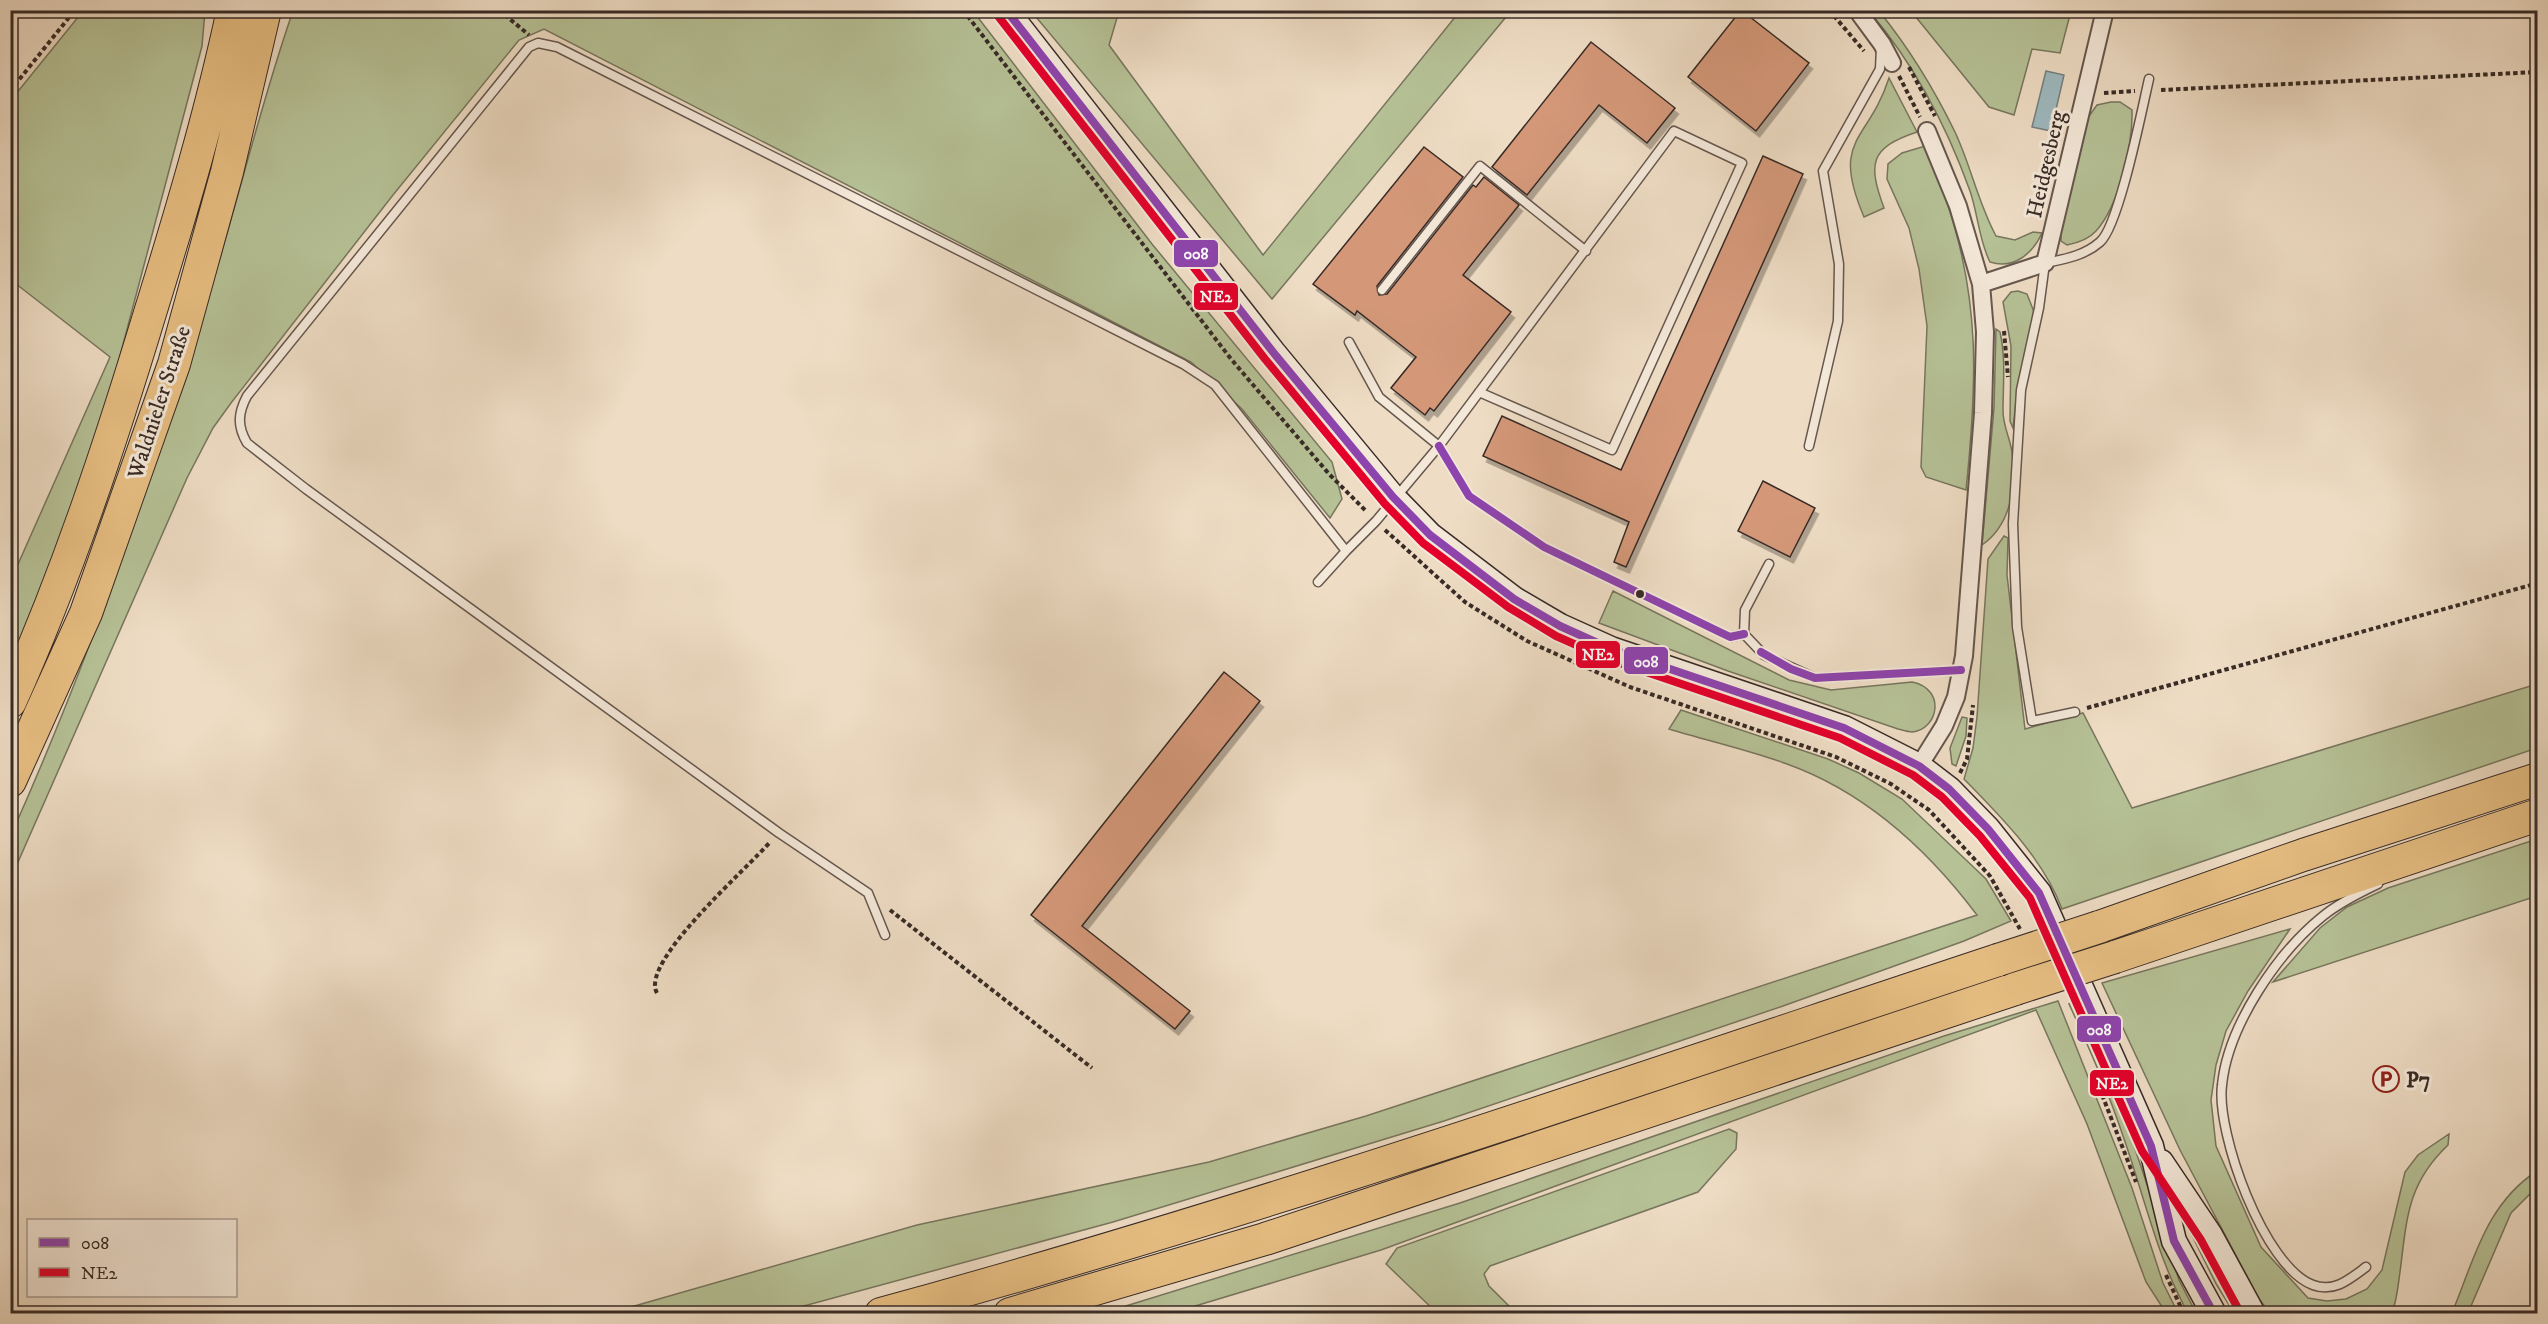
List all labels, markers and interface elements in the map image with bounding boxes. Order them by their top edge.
street label: Heidgesberg [2021,108,2072,221]
line badge: 008 [1173,239,1219,268]
text: 008 [1183,244,1209,264]
line badge: NE2 [1193,282,1239,311]
text: NE2 [1200,287,1233,307]
street label: Waldnieler Straße [122,323,197,483]
unlabelled marker [1634,588,1646,600]
line badge: NE2 [1575,640,1621,669]
text: NE2 [1582,645,1615,665]
line badge: 008 [1623,646,1669,675]
text: 008 [1633,652,1659,672]
line badge: 008 [2076,1015,2122,1043]
text: 008 [2086,1020,2112,1040]
parking icon: P7 [2371,1064,2401,1094]
place label: P7 [2406,1067,2430,1094]
line badge: NE2 [2089,1069,2135,1097]
text: NE2 [2096,1074,2129,1094]
legend [27,1219,237,1297]
text: 008 [81,1233,109,1255]
text: NE2 [81,1263,118,1285]

